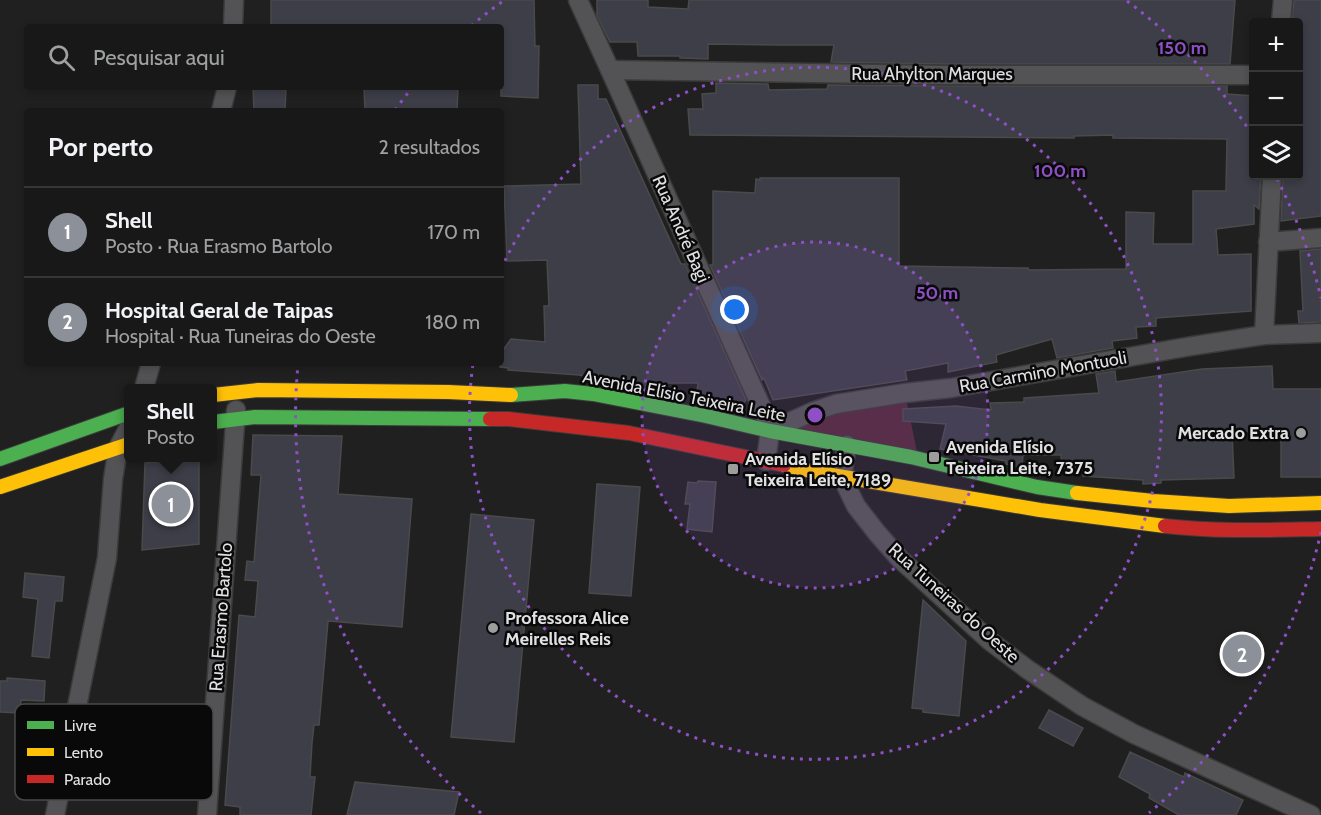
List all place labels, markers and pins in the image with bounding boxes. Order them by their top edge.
centre of rings [805,405,825,425]
place label: Mercado Extra [1177,422,1289,444]
marker: Mercado Extra [1294,426,1308,440]
place label: Avenida Elísio Teixeira Leite, 7375 [946,436,1093,479]
place label: Avenida Elísio Teixeira Leite, 7189 [745,448,891,491]
marker: Avenida Elísio Teixeira Leite, 7375 [927,450,941,464]
marker: Avenida Elísio Teixeira Leite, 7189 [726,462,740,476]
pin: 1 [152,482,190,526]
place label: Professora Alice Meirelles Reis [505,607,629,650]
marker: Professora Alice Meirelles Reis [486,621,500,635]
pin: 2 [1222,632,1262,676]

